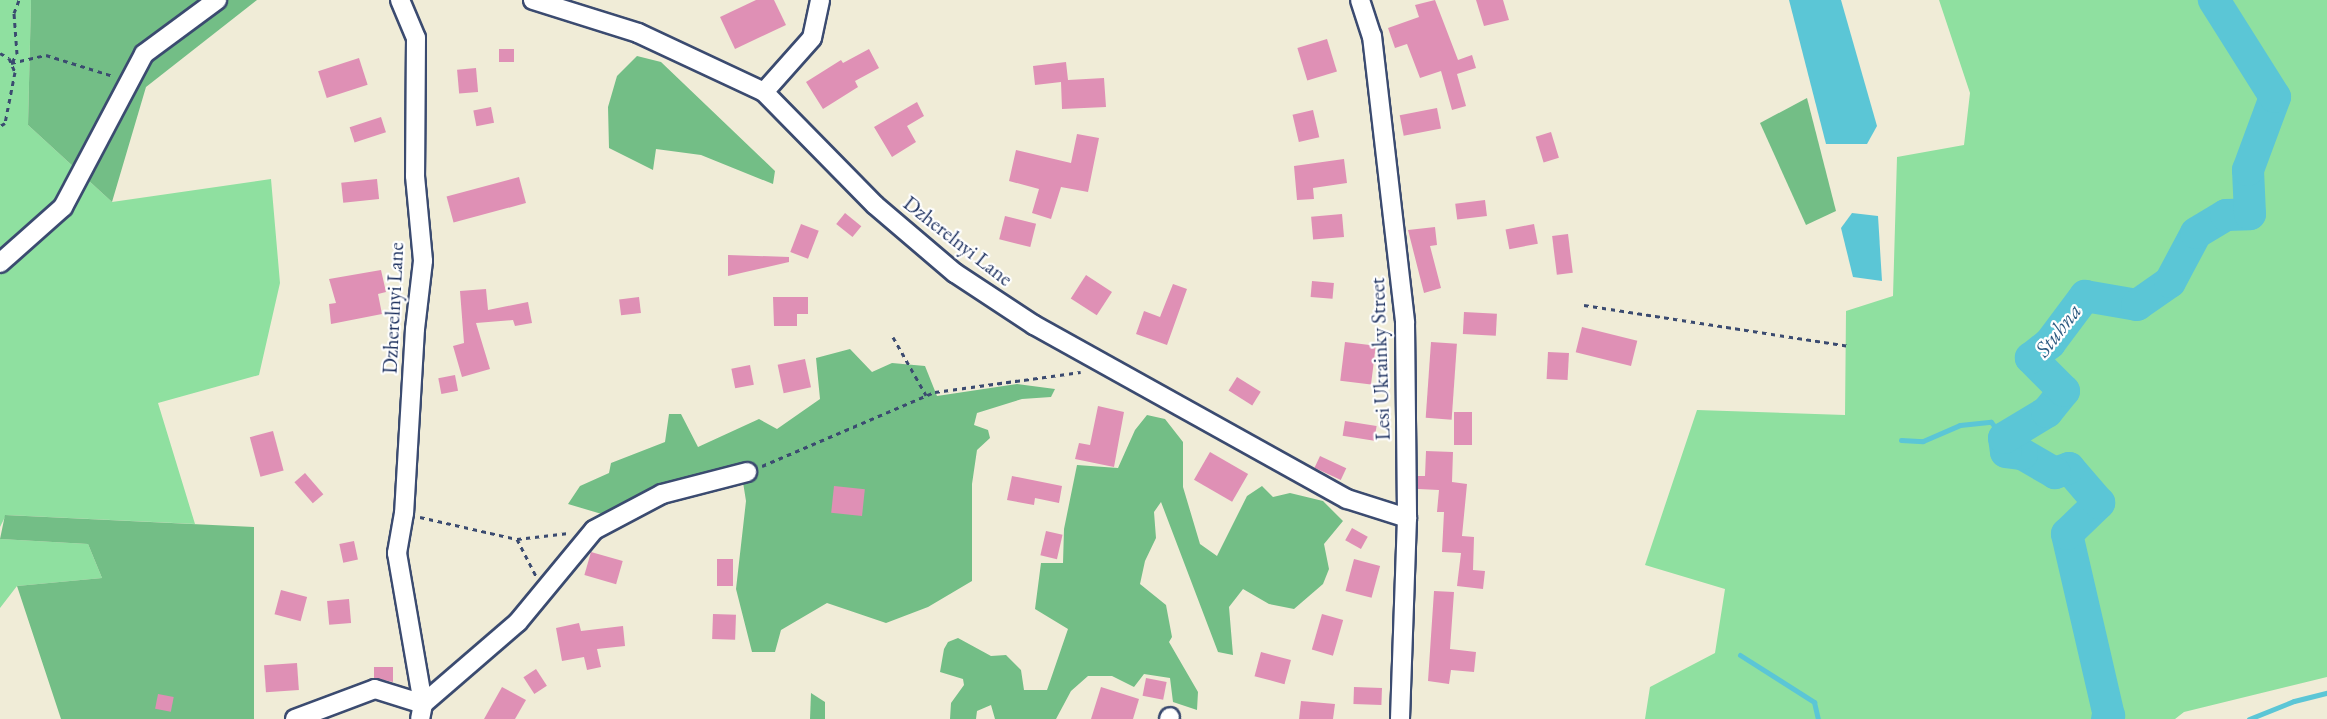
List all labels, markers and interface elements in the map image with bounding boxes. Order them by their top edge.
street label: Dzherelnyi Lane [898,191,1018,291]
street label: Dzherelnyi Lane [377,242,409,374]
street label: Lesi Ukrainky Street [1365,277,1395,441]
water label: Stuhna [2029,298,2087,362]

